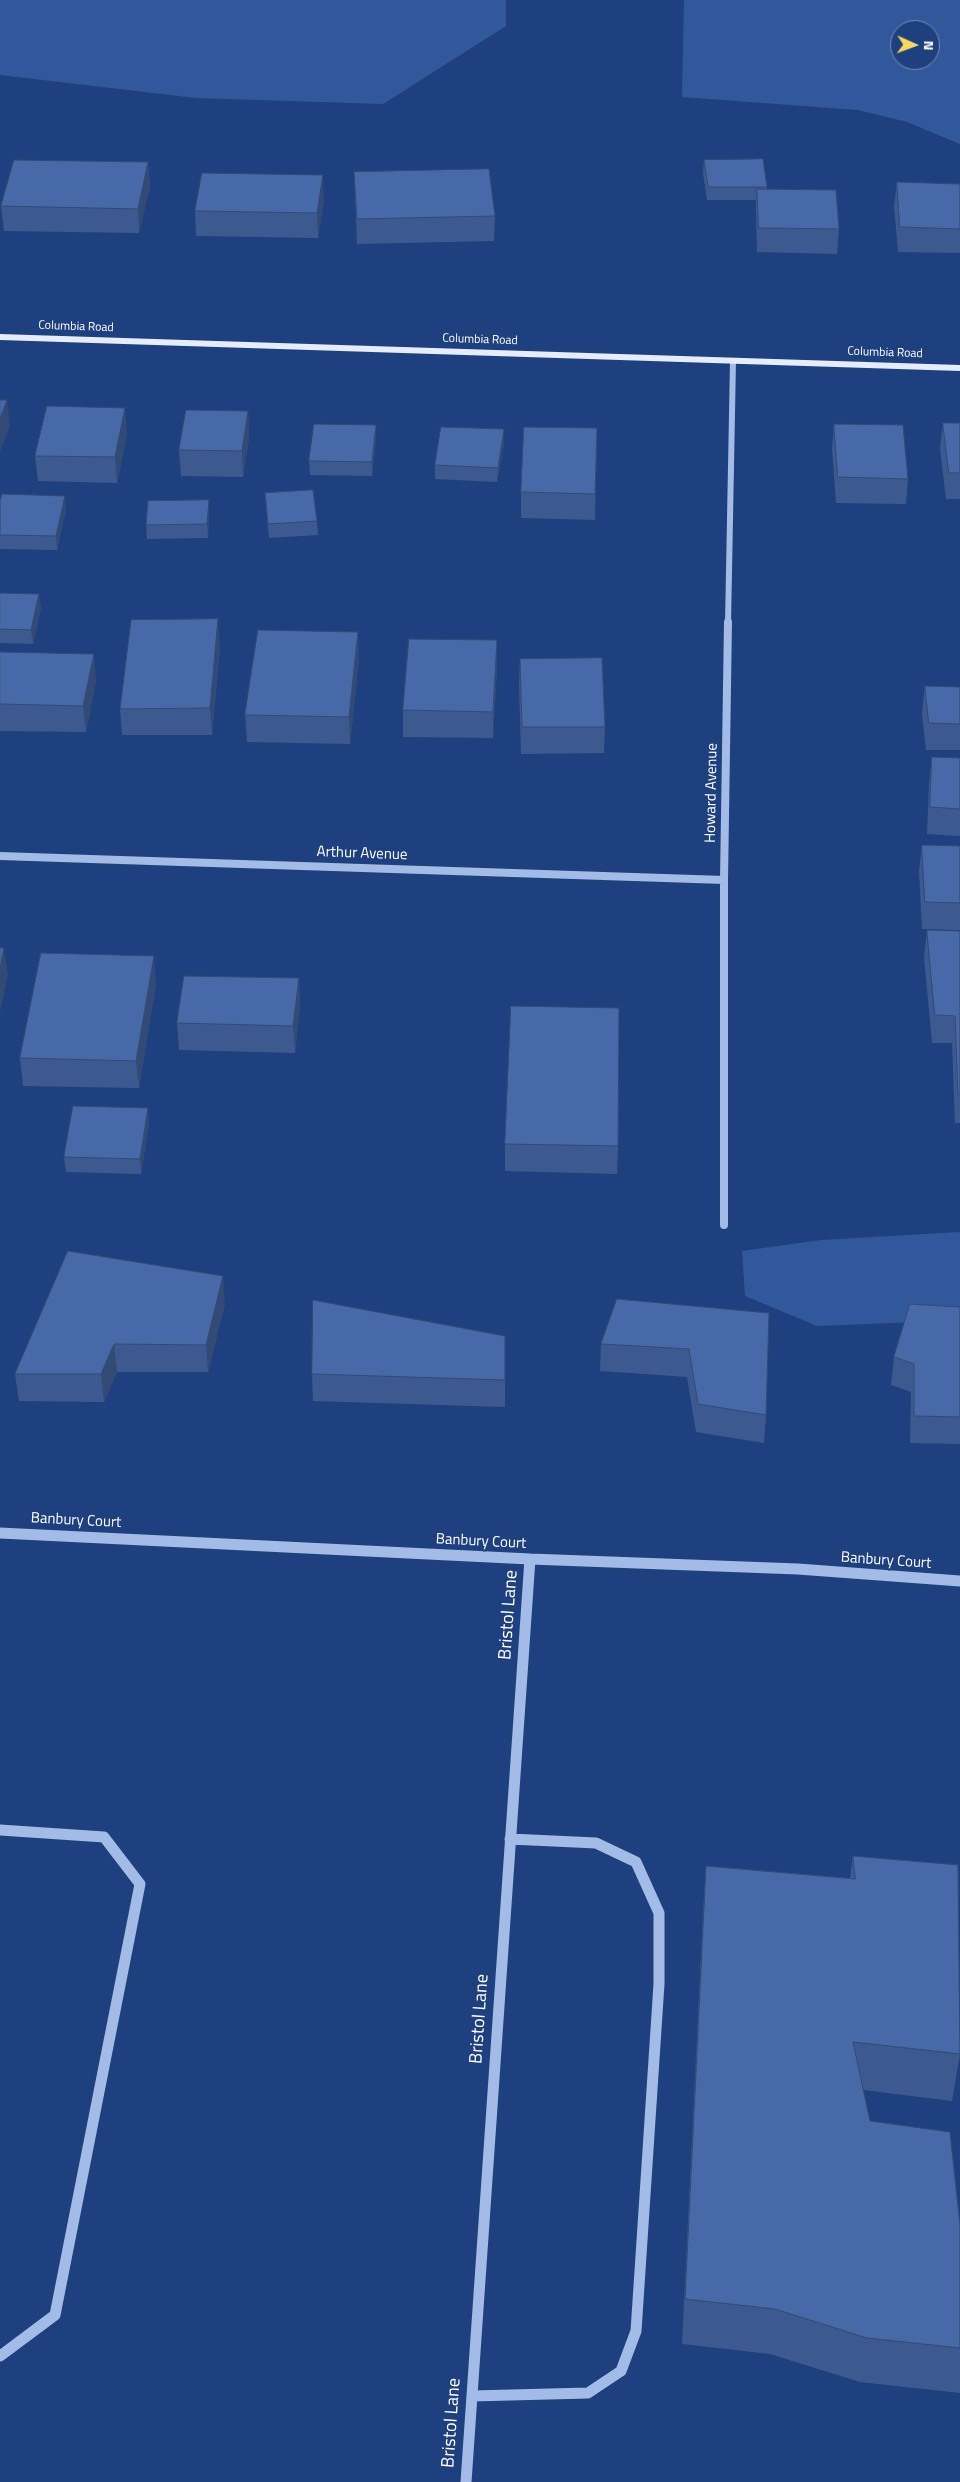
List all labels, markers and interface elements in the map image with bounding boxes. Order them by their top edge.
north arrow [890,20,940,70]
text: N [919,40,940,51]
street label: Columbia Road [38,318,114,336]
street label: Columbia Road [442,331,518,349]
street label: Columbia Road [847,344,923,362]
street label: Howard Avenue [702,743,722,843]
street label: Arthur Avenue [316,843,408,865]
street label: Banbury Court [30,1510,122,1532]
street label: Banbury Court [435,1531,527,1553]
street label: Banbury Court [840,1549,932,1573]
street label: Bristol Lane [495,1569,523,1661]
street label: Bristol Lane [466,1973,494,2065]
street label: Bristol Lane [438,2377,466,2469]

